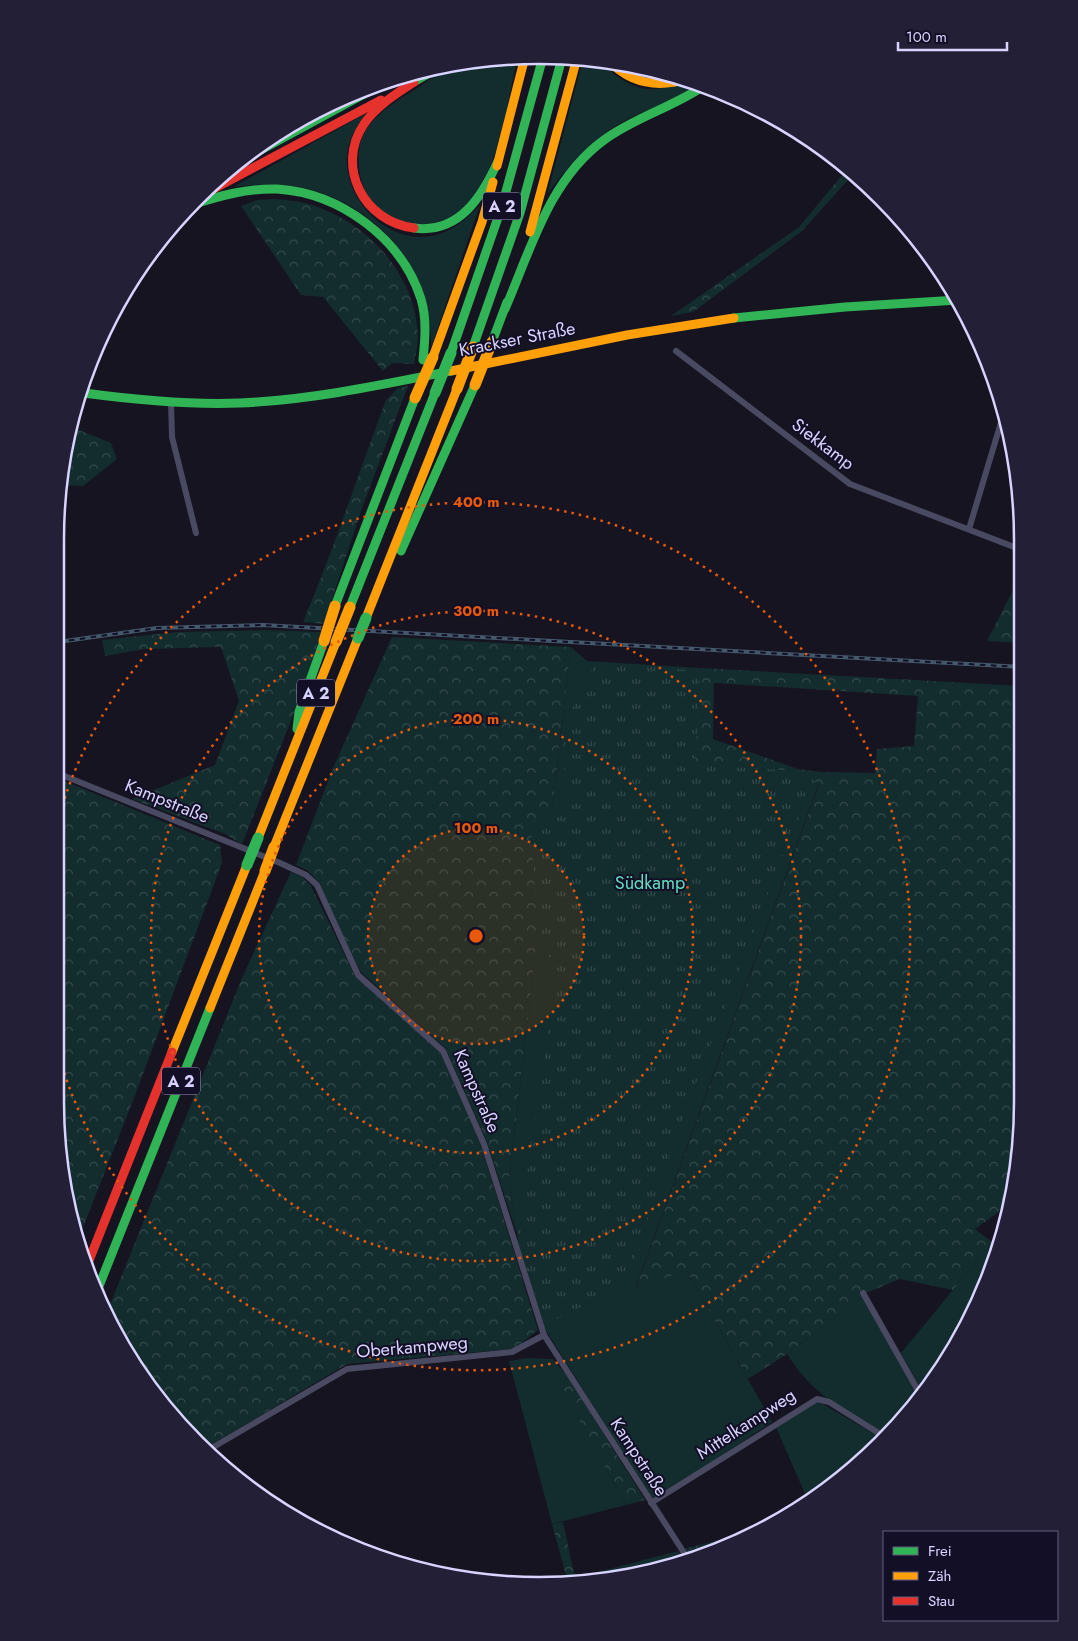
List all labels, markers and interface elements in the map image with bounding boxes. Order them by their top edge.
scale bar [898,20,1007,52]
text: 100 m [906,26,947,48]
road number: A 2 [483,192,521,220]
street label: Krackser Straße [457,315,577,363]
street label: Siekkamp [786,412,860,476]
text: 400 m [452,491,500,513]
text: 300 m [453,600,499,622]
road number: A 2 [297,680,335,706]
text: 200 m [453,708,499,730]
street label: Kampstraße [121,772,213,830]
text: 100 m [454,817,498,839]
park label: Südkamp [615,870,685,896]
centre of rings [467,927,485,945]
street label: Kampstraße [447,1045,507,1137]
road number: A 2 [162,1068,200,1094]
street label: Oberkampweg [355,1329,469,1365]
street label: Mittelkampweg [691,1382,801,1466]
street label: Kampstraße [604,1413,674,1501]
legend [883,1531,1058,1621]
text: Frei [928,1540,952,1562]
text: Zäh [928,1565,951,1587]
text: Stau [928,1590,955,1612]

